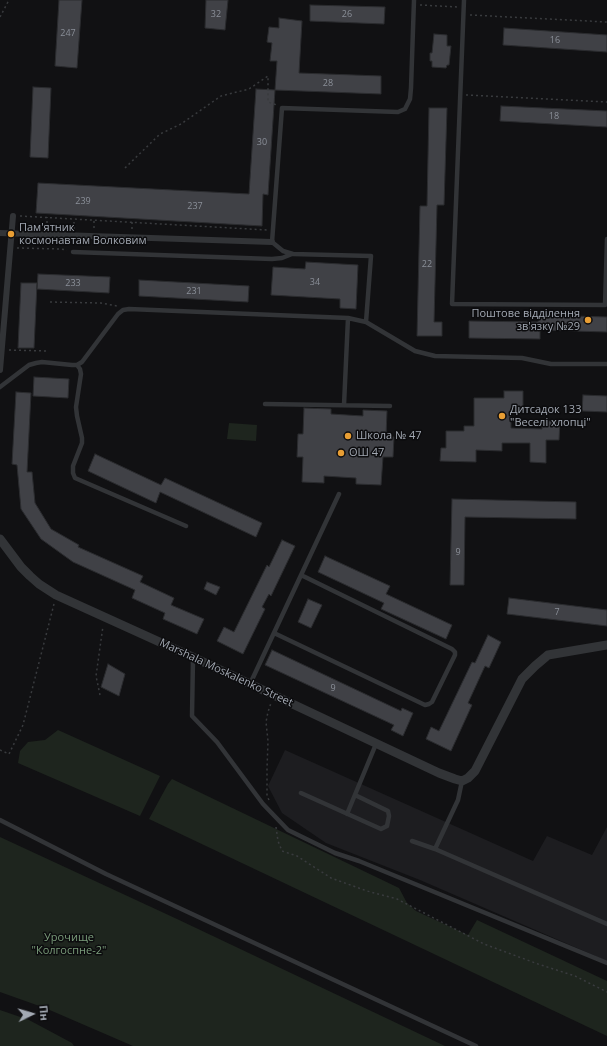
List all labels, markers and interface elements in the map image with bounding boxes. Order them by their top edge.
house number: 32 [211,9,221,19]
house number: 26 [342,9,352,19]
house number: 247 [60,28,76,38]
house number: 16 [550,35,560,45]
house number: 28 [323,78,333,88]
house number: 18 [549,111,559,121]
house number: 30 [257,137,267,147]
house number: 239 [75,196,91,206]
house number: 237 [187,201,203,211]
place label: Пам'ятник космонавтам Волковим [19,221,147,247]
marker: Пам'ятник космонавтам Волковим [6,229,16,239]
house number: 22 [422,259,432,269]
house number: 34 [310,277,320,287]
house number: 233 [65,278,81,288]
house number: 231 [186,286,202,296]
place label: Поштове відділення зв'язку №29 [471,307,580,333]
marker: Поштове відділення зв'язку №29 [583,315,593,325]
place label: Дитсадок 133 "Веселі хлопці" [510,403,591,429]
marker: Дитсадок 133 "Веселі хлопці" [497,411,507,421]
place label: Школа № 47 [356,429,422,443]
marker: Школа № 47 [343,431,353,441]
place label: ОШ 47 [349,446,384,460]
marker: ОШ 47 [336,448,346,458]
house number: 9 [455,547,461,557]
house number: 7 [554,607,560,617]
street label: Marshala Moskalenko Street [157,636,295,710]
house number: 9 [330,683,336,693]
park label: Урочище "Колгоспне-2" [32,931,106,957]
north arrow [12,994,52,1034]
text: Пн [36,1005,53,1021]

